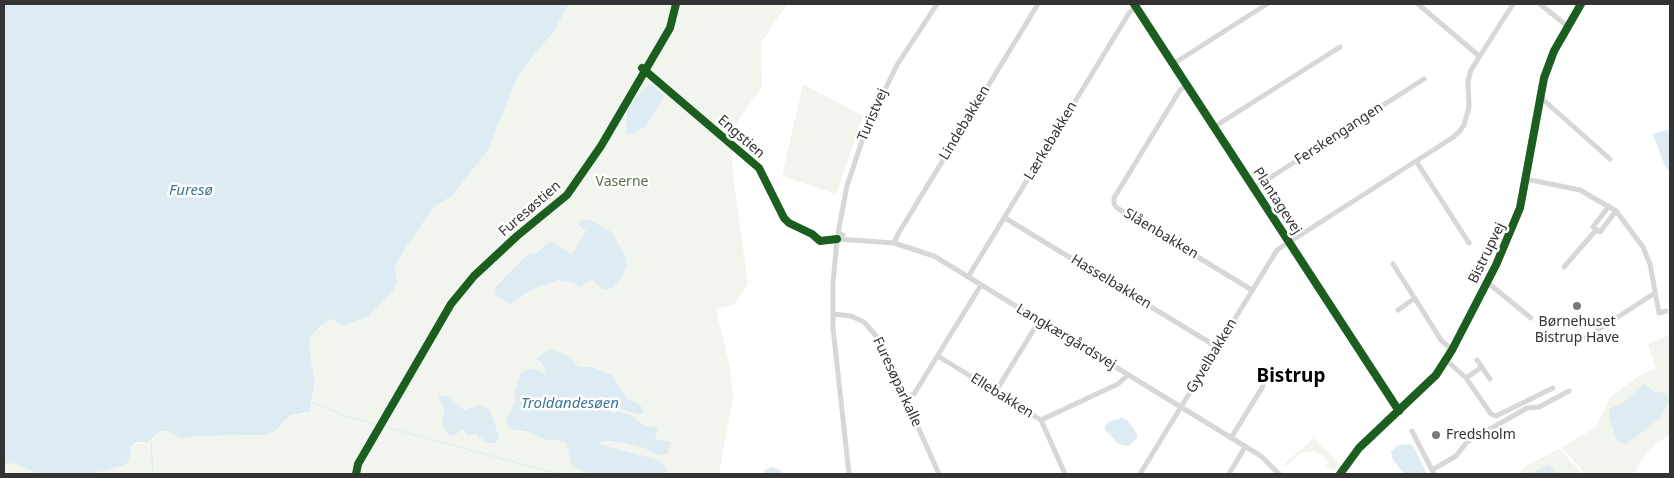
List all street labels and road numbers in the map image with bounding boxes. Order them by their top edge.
street label: Lindebakken [936,83,994,163]
street label: Turistvej [854,86,892,144]
street label: Lærkebakken [1021,99,1081,183]
street label: Ferskengangen [1292,99,1386,169]
street label: Engstien [714,112,768,162]
street label: Plantagevej [1249,164,1305,238]
street label: Furesøstien [496,178,564,240]
street label: Slåenbakken [1121,205,1201,263]
street label: Bistrupvej [1465,220,1509,286]
street label: Hasselbakken [1068,251,1154,313]
street label: Langkærgårdsvej [1013,301,1119,373]
street label: Gyvelbakken [1183,316,1241,396]
street label: Furesøparkalle [869,334,925,430]
street label: Ellebakken [967,370,1037,422]

